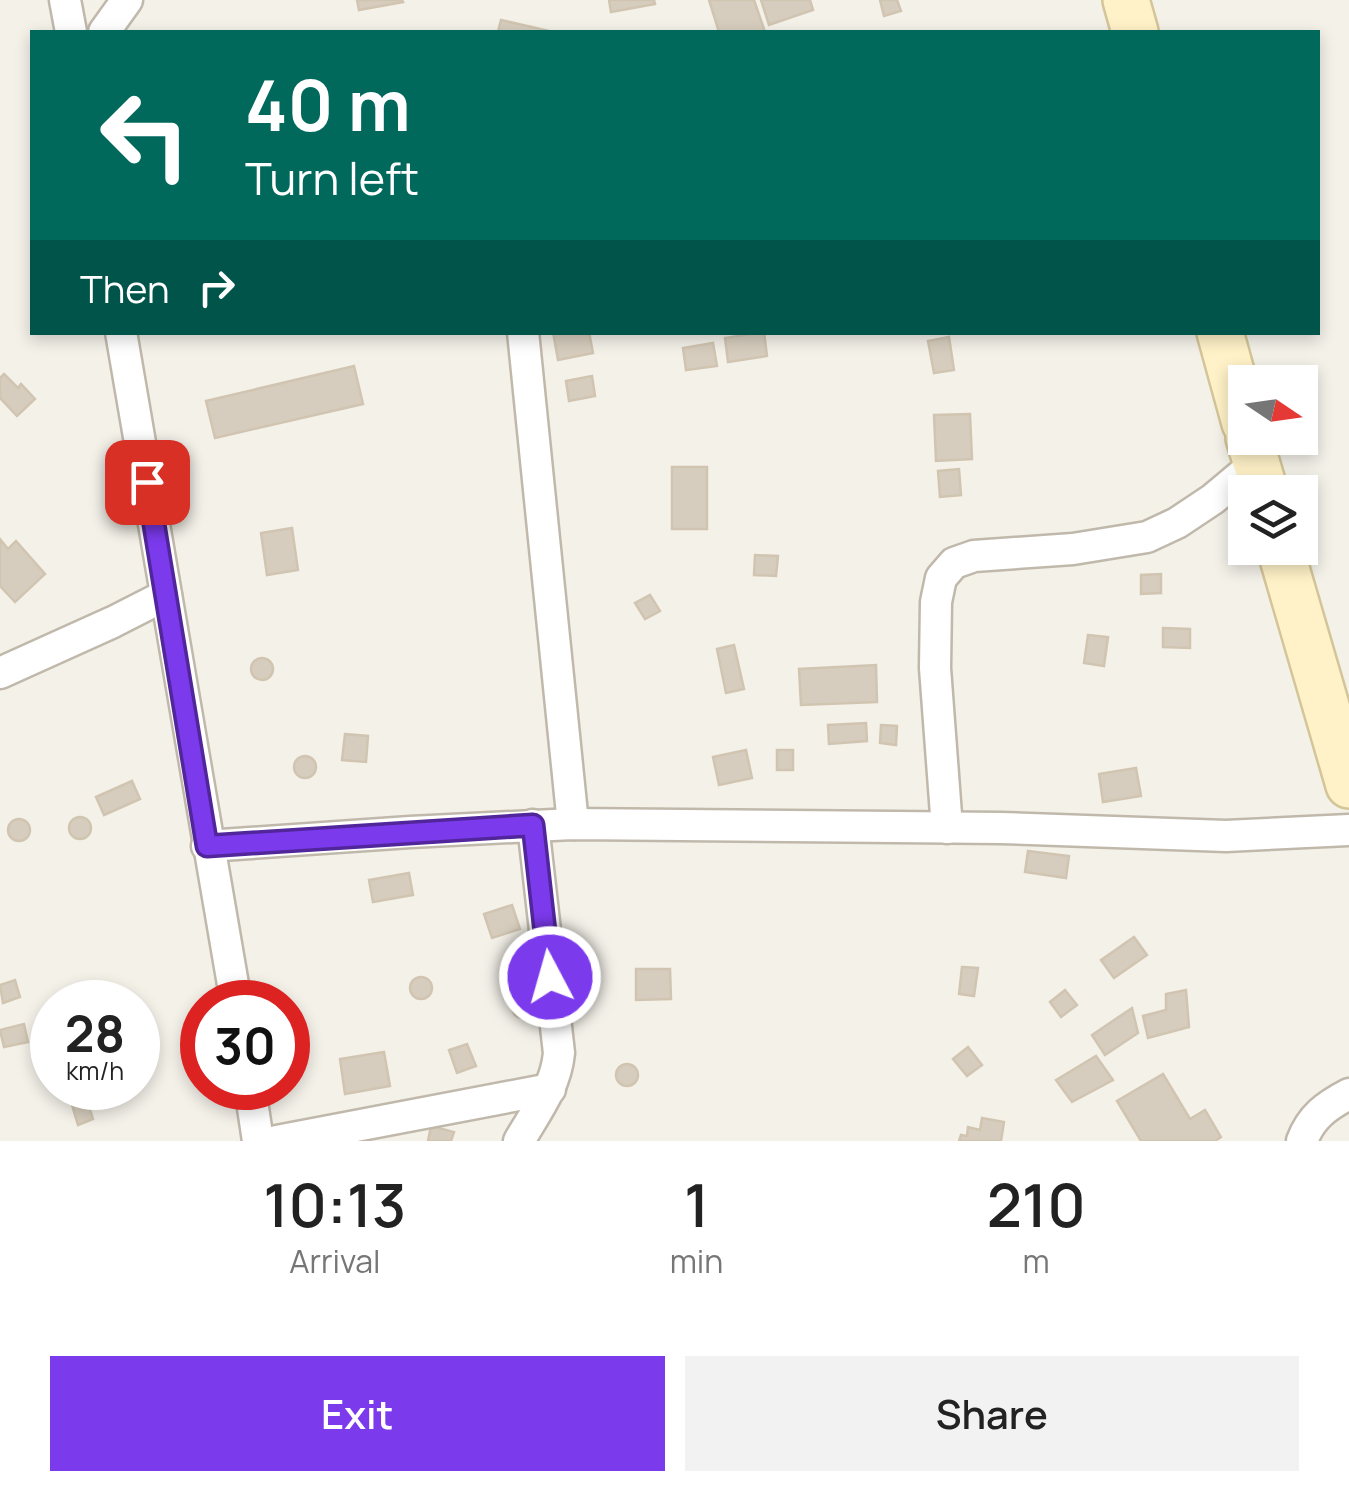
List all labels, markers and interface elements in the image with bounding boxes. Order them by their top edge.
text: 40 m [245,56,411,152]
icon: left [80,70,210,200]
text: Turn left [245,147,419,209]
icon: right [189,260,244,315]
text: Then [80,262,169,314]
north arrow [1228,365,1318,455]
map controls [1228,365,1318,565]
pin [105,440,190,525]
icon: arrive [120,455,175,510]
button: layers [1228,475,1318,565]
position arrow [498,925,602,1029]
speed limit sign: 30 [180,980,310,1110]
text: 28 [65,999,125,1067]
text: km/h [66,1053,124,1088]
text: 10:13 [263,1163,406,1245]
text: 1 [684,1163,709,1245]
text: 210 [987,1163,1086,1245]
text: Arrival [289,1239,381,1283]
text: min [670,1239,723,1283]
text: m [1023,1239,1050,1283]
button: Exit [50,1356,665,1471]
button: Share [685,1356,1299,1471]

